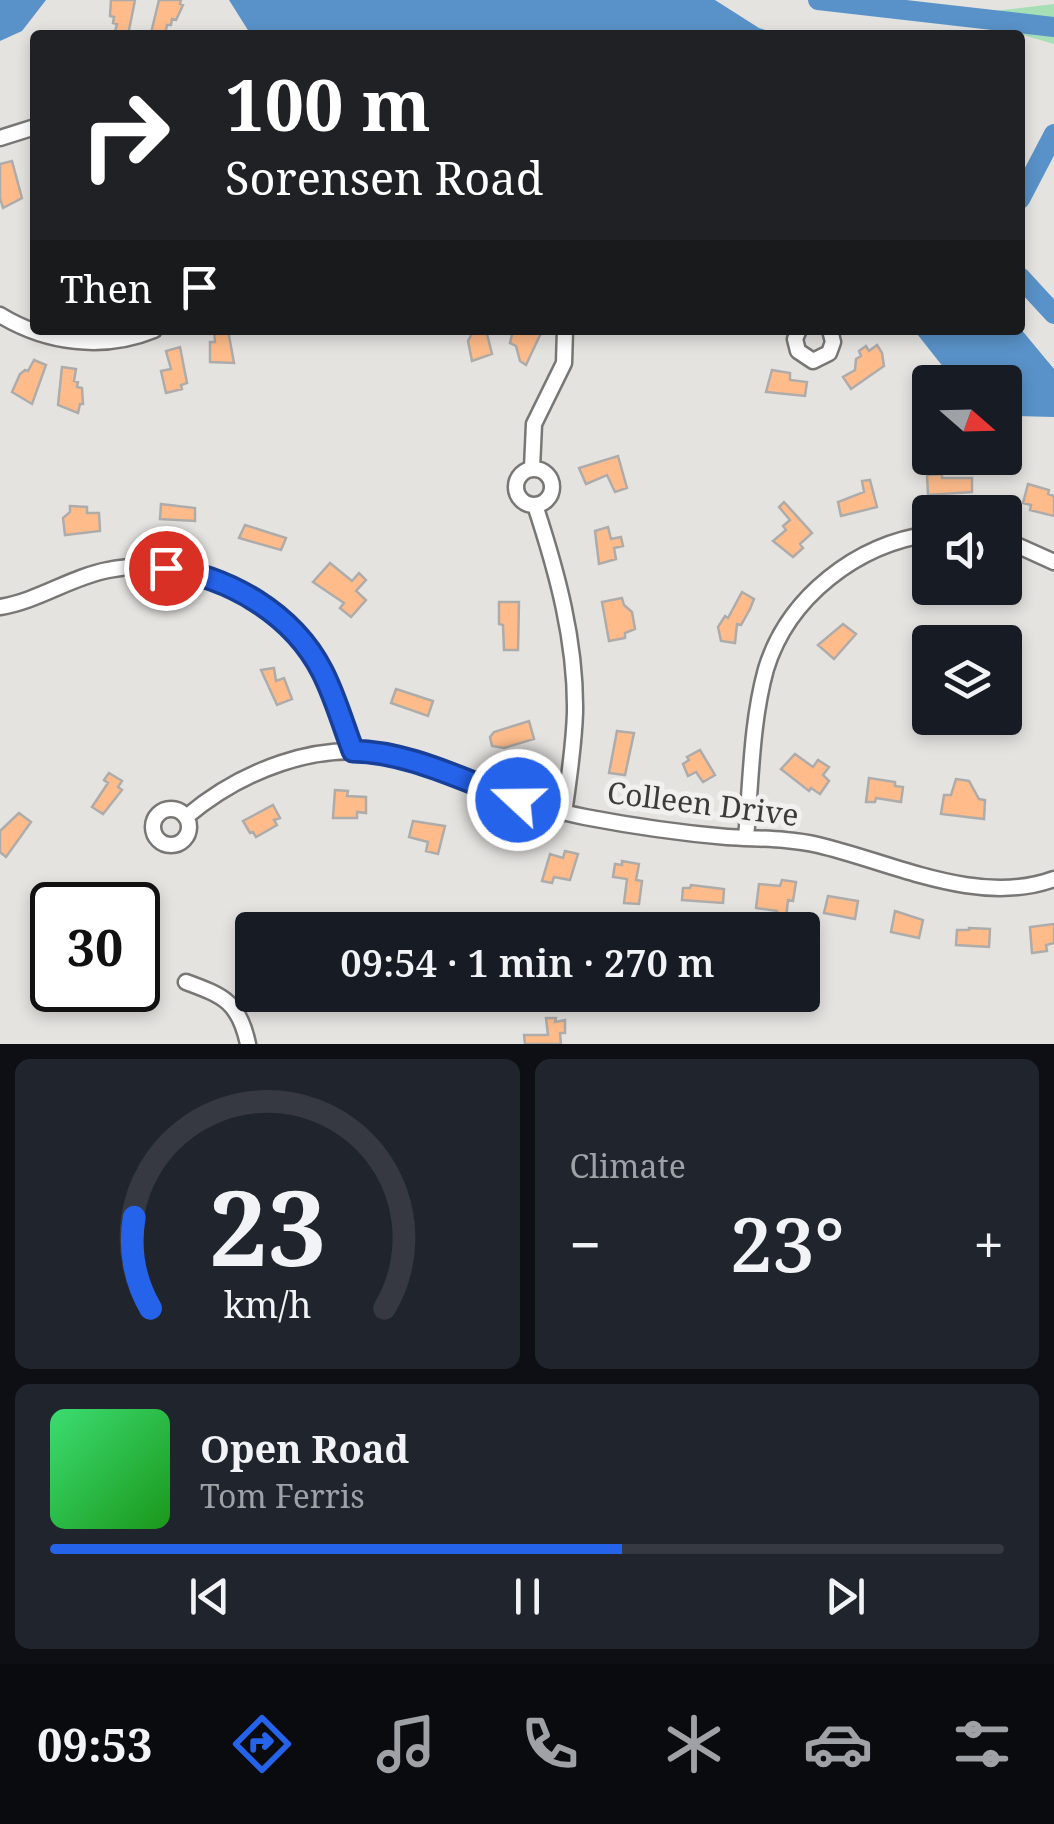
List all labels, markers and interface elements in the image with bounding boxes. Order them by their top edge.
text: 100 m [225,56,431,152]
icon: right [60,70,190,200]
text: Sorensen Road [225,147,543,208]
icon: arrive [172,260,227,315]
text: Then [60,262,152,314]
north arrow [912,365,1022,475]
map controls [912,365,1022,735]
button: sound [912,495,1022,605]
pin [124,526,209,611]
icon: arrive [139,541,194,596]
button: layers [912,625,1022,735]
position arrow [466,748,570,852]
street label: Colleen Drive [605,771,801,835]
speed limit sign: 30 [30,882,160,1012]
text: 09:54 · 1 min · 270 m [340,936,715,988]
text: Climate [570,1144,686,1187]
text: 23 [208,1155,326,1296]
text: 23° [730,1192,845,1294]
text: − [570,1206,601,1281]
text: + [973,1206,1004,1281]
text: km/h [223,1280,311,1328]
text: Open Road [200,1422,409,1474]
text: Tom Ferris [200,1474,365,1517]
icon: previous [182,1569,237,1624]
icon: pause [500,1569,555,1624]
icon: next [818,1569,873,1624]
icon: directions [227,1709,297,1779]
icon: music [371,1709,441,1779]
icon: phone [515,1709,585,1779]
icon: climate [659,1709,729,1779]
icon: car [803,1709,873,1779]
icon: filters [947,1709,1017,1779]
text: 09:53 [37,1714,152,1775]

